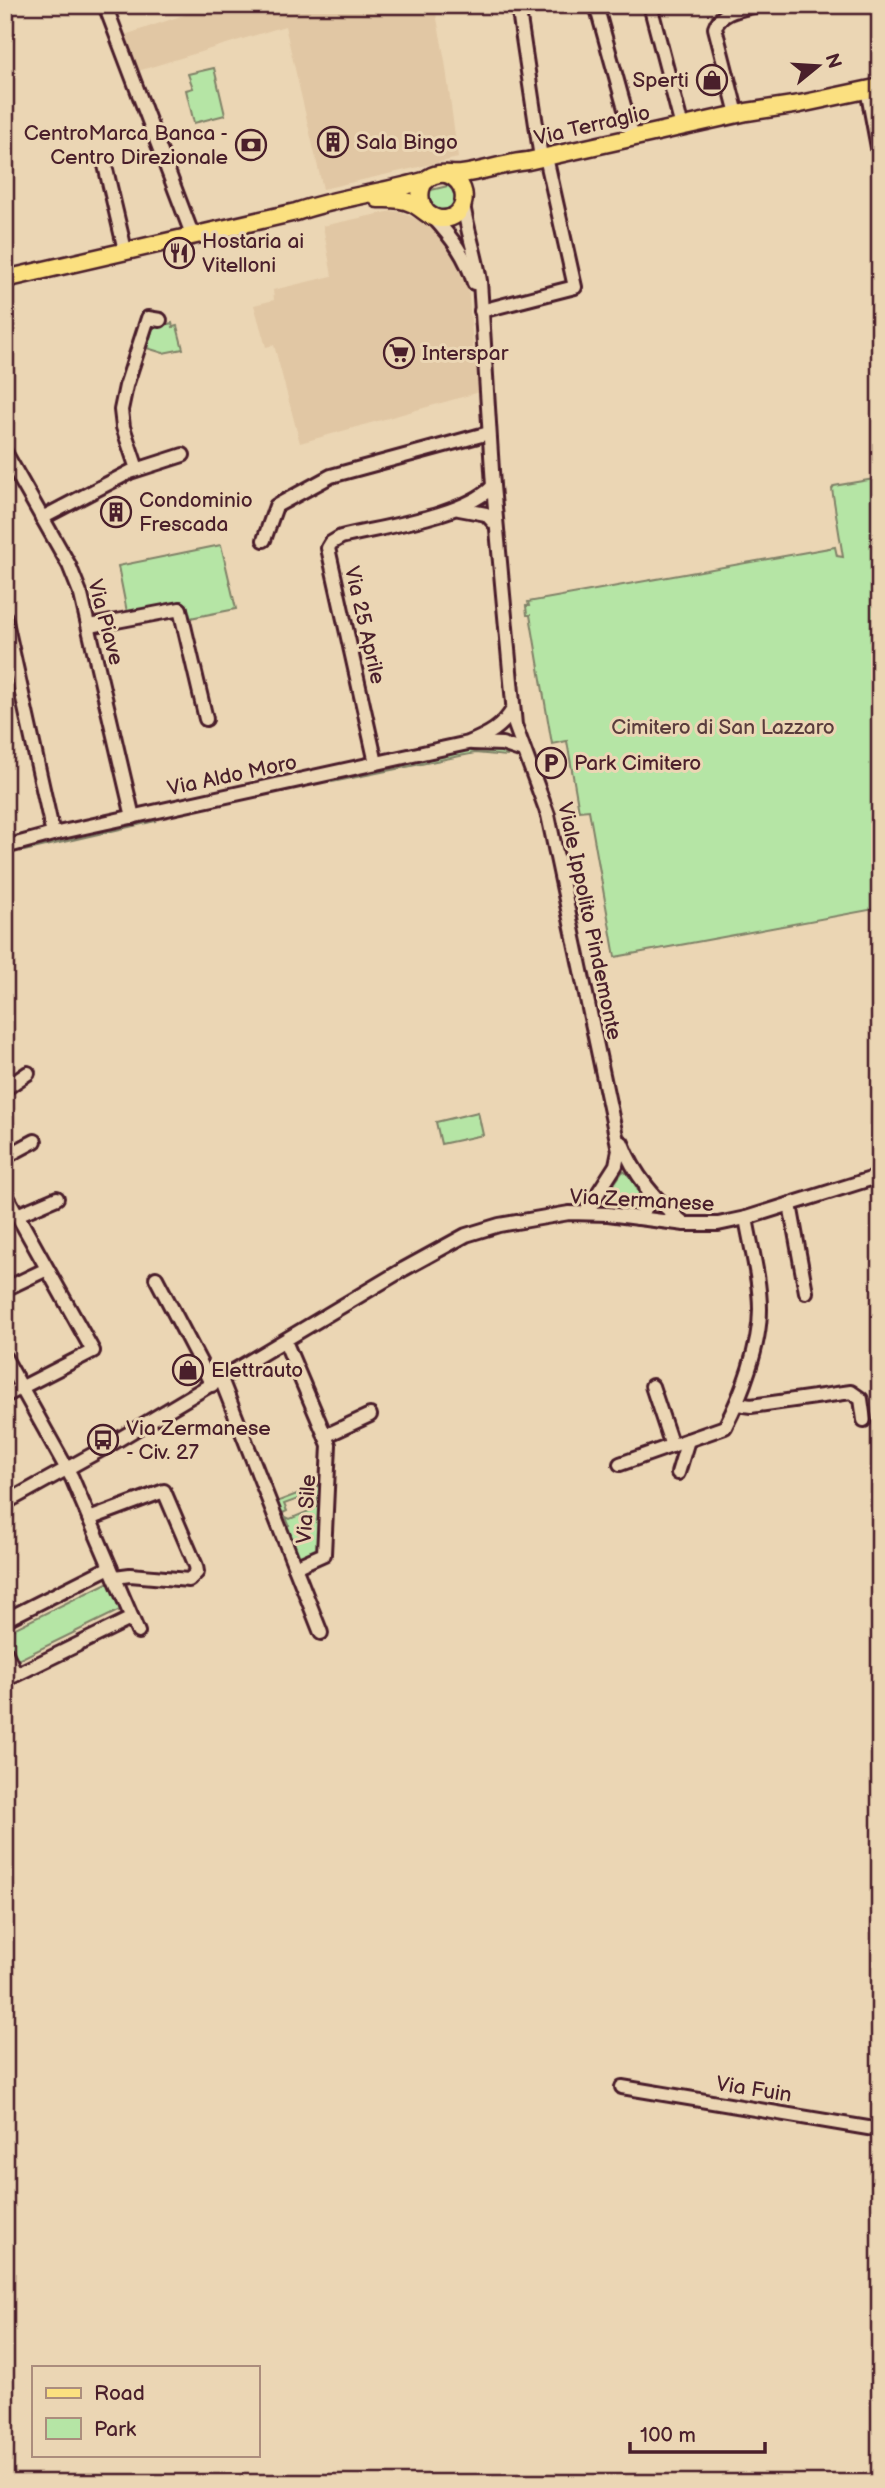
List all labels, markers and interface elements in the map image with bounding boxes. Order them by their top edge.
north arrow [784,32,854,102]
text: N [820,51,846,72]
shop icon: Sperti [695,63,729,97]
place label: Sperti [632,68,689,93]
street label: Via Terraglio [532,100,652,151]
place label: CentroMarca Banca - Centro Direzionale [24,121,228,170]
building icon: Sala Bingo [316,125,350,159]
bank icon: CentroMarca Banca - Centro Direzionale [234,128,268,162]
place label: Sala Bingo [356,130,458,155]
place label: Hostaria ai Vitelloni [202,229,304,278]
restaurant icon: Hostaria ai Vitelloni [162,236,196,270]
supermarket icon: Interspar [382,336,416,370]
place label: Interspar [422,341,509,366]
place label: Condominio Frescada [139,488,253,537]
building icon: Condominio Frescada [99,495,133,529]
street label: Via 25 Aprile [339,564,390,686]
street label: Via Piave [82,577,129,668]
park label: Cimitero di San Lazzaro [611,715,835,740]
parking icon: Park Cimitero [534,746,568,780]
street label: Via Aldo Moro [165,750,299,801]
place label: Park Cimitero [574,751,701,776]
street label: Viale Ippolito Pindemonte [552,800,627,1042]
street label: Via Zermanese [569,1184,715,1217]
shop icon: Elettrauto [171,1353,205,1387]
place label: Elettrauto [211,1358,303,1383]
place label: Via Zermanese - Civ. 27 [126,1416,271,1465]
bus stop icon: Via Zermanese - Civ. 27 [86,1423,120,1457]
street label: Via Sile [292,1473,321,1545]
street label: Via Fuin [714,2071,794,2108]
legend [32,2366,259,2456]
text: Road [94,2381,145,2406]
scale bar [630,2411,764,2455]
text: Park [94,2417,137,2442]
text: 100 m [640,2423,696,2448]

